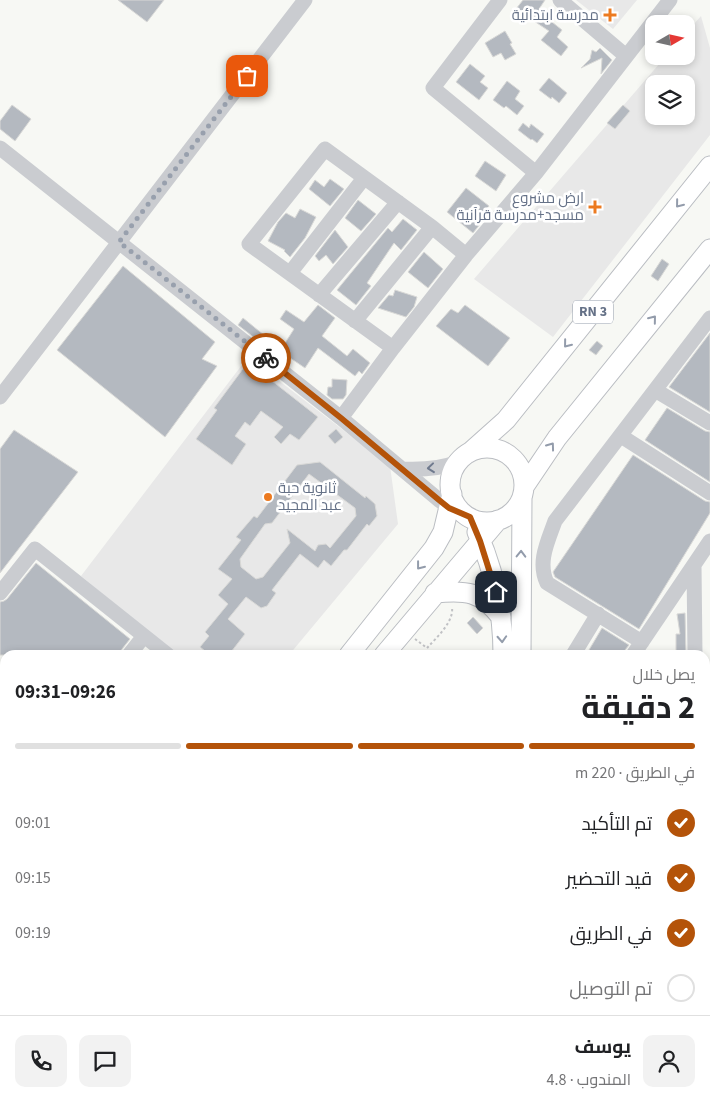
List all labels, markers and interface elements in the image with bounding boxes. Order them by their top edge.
place label: مدرسة ابتدائية [512,5,599,26]
marker: مدرسة ابتدائية [603,8,617,22]
north arrow [645,15,695,65]
map controls [645,15,695,125]
pin [226,55,268,97]
icon: bag [233,62,261,90]
button: layers [645,75,695,125]
place label: ارض مشروع مسجد+مدرسة قرآنية [457,188,584,226]
one-way arrow [677,198,685,207]
marker: ارض مشروع مسجد+مدرسة قرآنية [588,200,602,214]
road number: RN 3 [573,300,613,324]
one-way arrow [647,316,656,325]
courier [241,333,291,383]
one-way arrow [564,338,572,347]
icon: bike [252,344,280,372]
one-way arrow [545,442,554,452]
one-way arrow [426,462,434,473]
place label: ثانوية حبة عبد المجيد [278,478,342,516]
marker: ثانوية حبة عبد المجيد [262,491,274,503]
one-way arrow [516,550,526,558]
one-way arrow [417,560,425,569]
pin [475,571,517,613]
icon: home [482,578,510,606]
one-way arrow [497,636,508,644]
text: يصل خلال [632,664,695,686]
text: 09:26–09:31 [15,679,116,706]
text: 2 دقيقة [581,685,695,731]
text: في الطريق · 220 m [575,762,695,784]
icon: check [667,809,695,837]
text: تم التأكيد [581,811,652,838]
text: 09:01 [15,812,51,834]
icon: check [667,864,695,892]
text: قيد التحضير [566,866,652,893]
text: 09:15 [15,867,51,889]
icon: check [667,919,695,947]
text: في الطريق [570,921,652,948]
text: 09:19 [15,922,51,944]
text: تم التوصيل [569,976,652,1003]
text: يوسف [575,1034,631,1061]
button: phone [15,1035,67,1087]
button: chat [79,1035,131,1087]
button: person [643,1035,695,1087]
text: المندوب · 4.8 [547,1069,631,1091]

